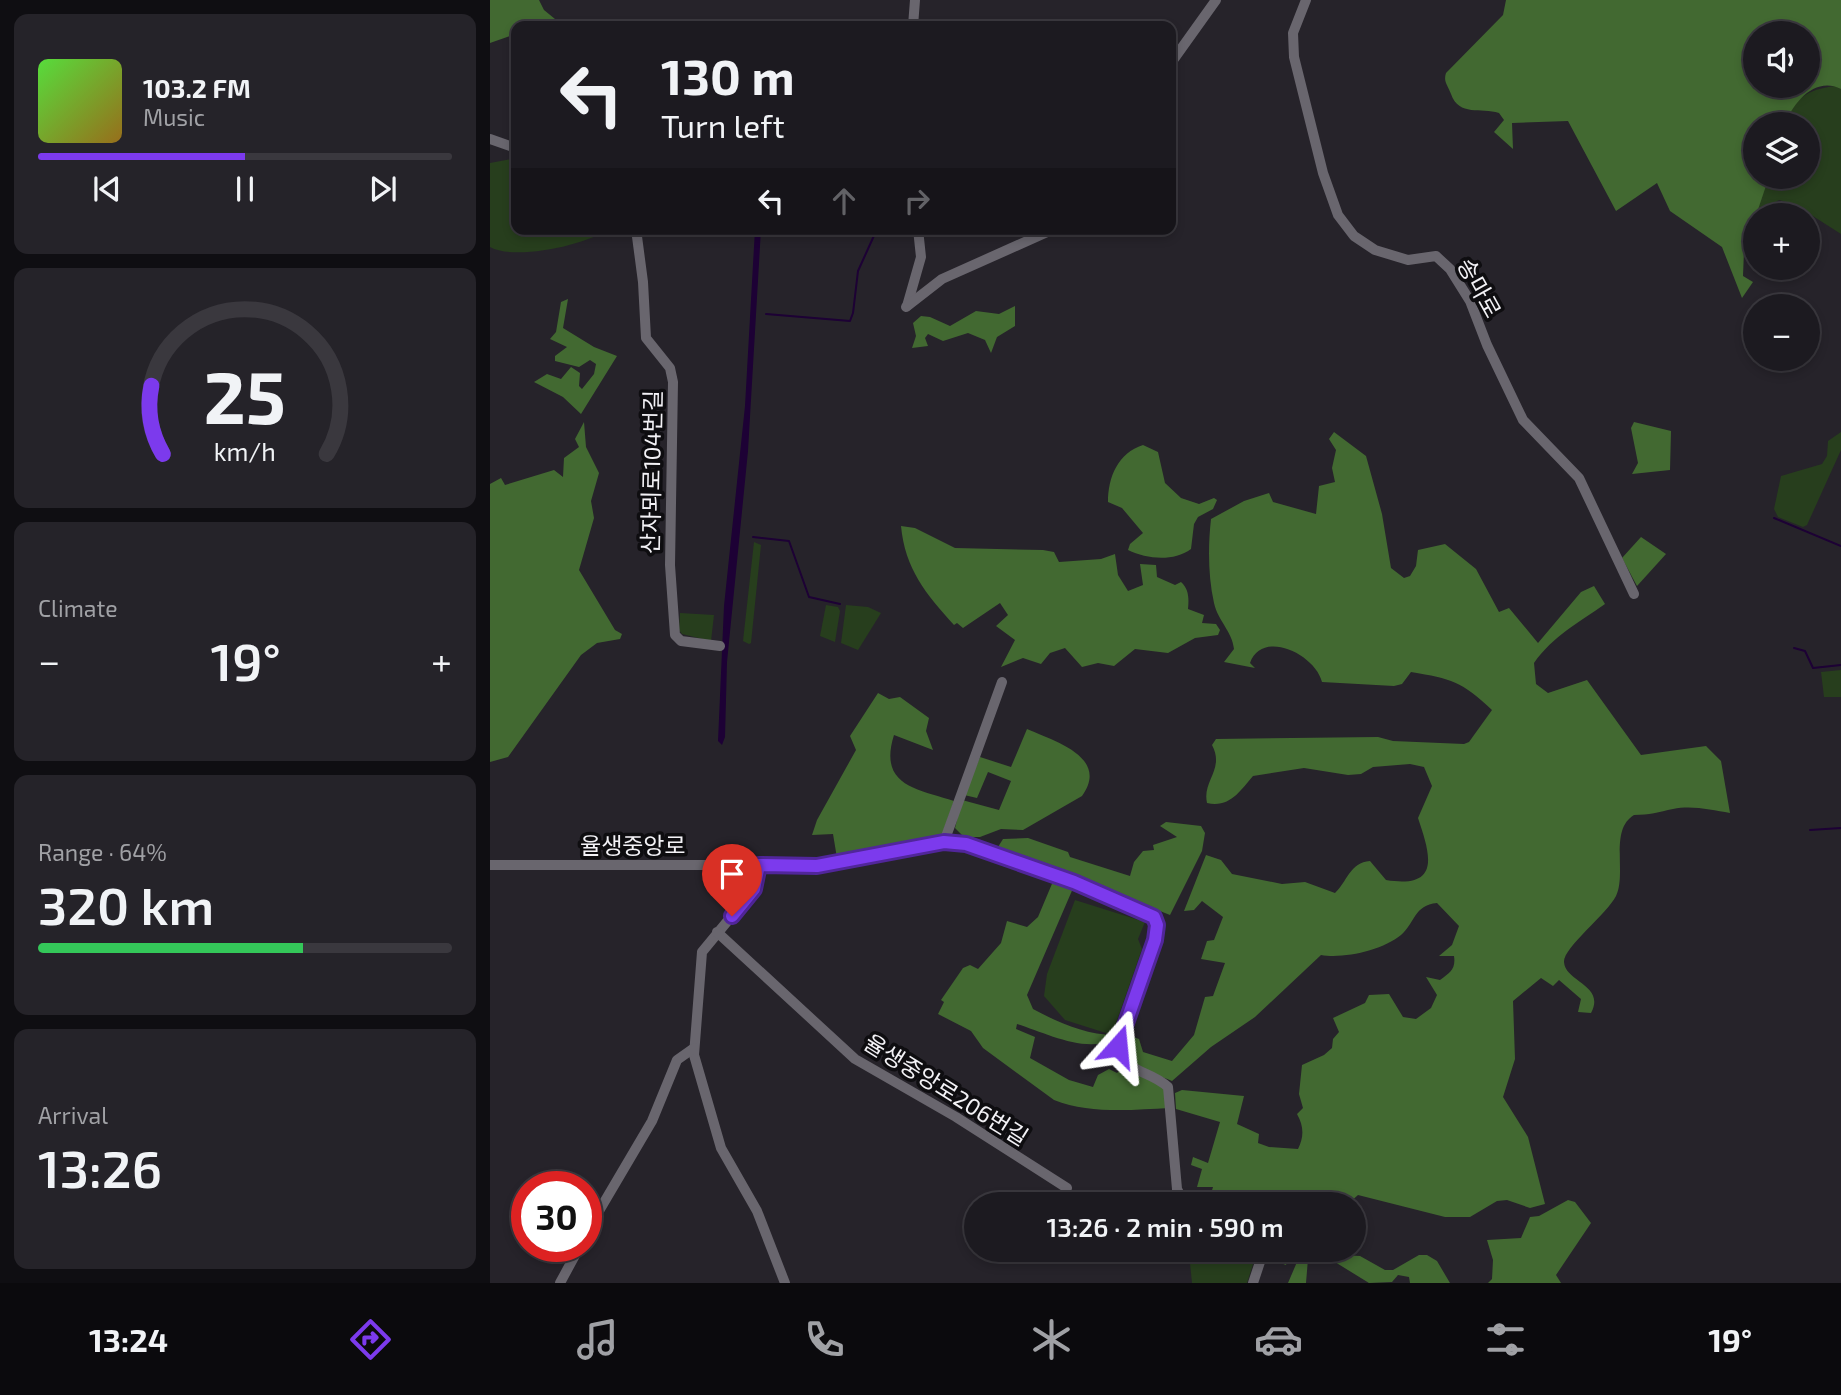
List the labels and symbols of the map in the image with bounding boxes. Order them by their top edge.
street label: 송마로 [1452,253,1508,322]
street label: 산자뫼로104번길 [636,390,666,554]
street label: 율생중앙로 [580,831,686,859]
pin [702,844,762,916]
position arrow [1081,1009,1155,1083]
street label: 율생중앙로206번길 [859,1027,1034,1151]
speed limit sign: 30 [511,1171,602,1262]

